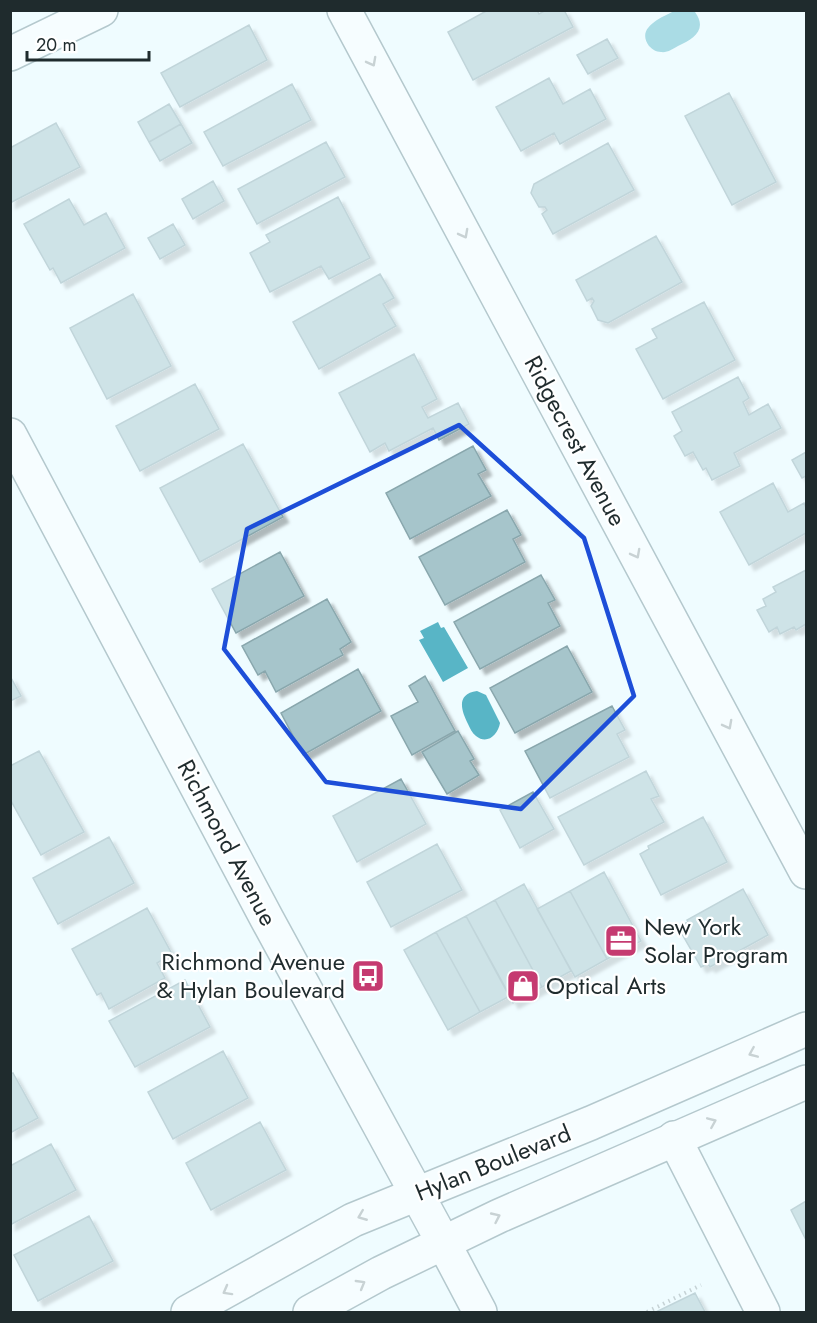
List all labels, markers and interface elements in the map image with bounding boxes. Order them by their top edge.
scale bar [27,24,148,62]
text: 20 m [36,32,76,58]
one-way arrow [365,56,376,66]
one-way arrow [457,228,468,238]
street label: Ridgecrest Avenue [516,349,635,532]
one-way arrow [629,547,640,558]
one-way arrow [721,719,732,730]
street label: Richmond Avenue [169,753,286,932]
place label: New York Solar Program [644,909,789,972]
office icon: New York Solar Program [603,923,639,959]
place label: Richmond Avenue & Hylan Boulevard [156,944,345,1007]
bus stop icon: Richmond Avenue & Hylan Boulevard [350,958,386,994]
shop icon: Optical Arts [505,968,541,1004]
place label: Optical Arts [546,968,666,1003]
one-way arrow [748,1045,759,1057]
street label: Hylan Boulevard [410,1115,576,1210]
one-way arrow [706,1117,717,1129]
one-way arrow [358,1209,368,1222]
one-way arrow [489,1213,500,1225]
one-way arrow [355,1280,365,1292]
one-way arrow [223,1284,234,1295]

